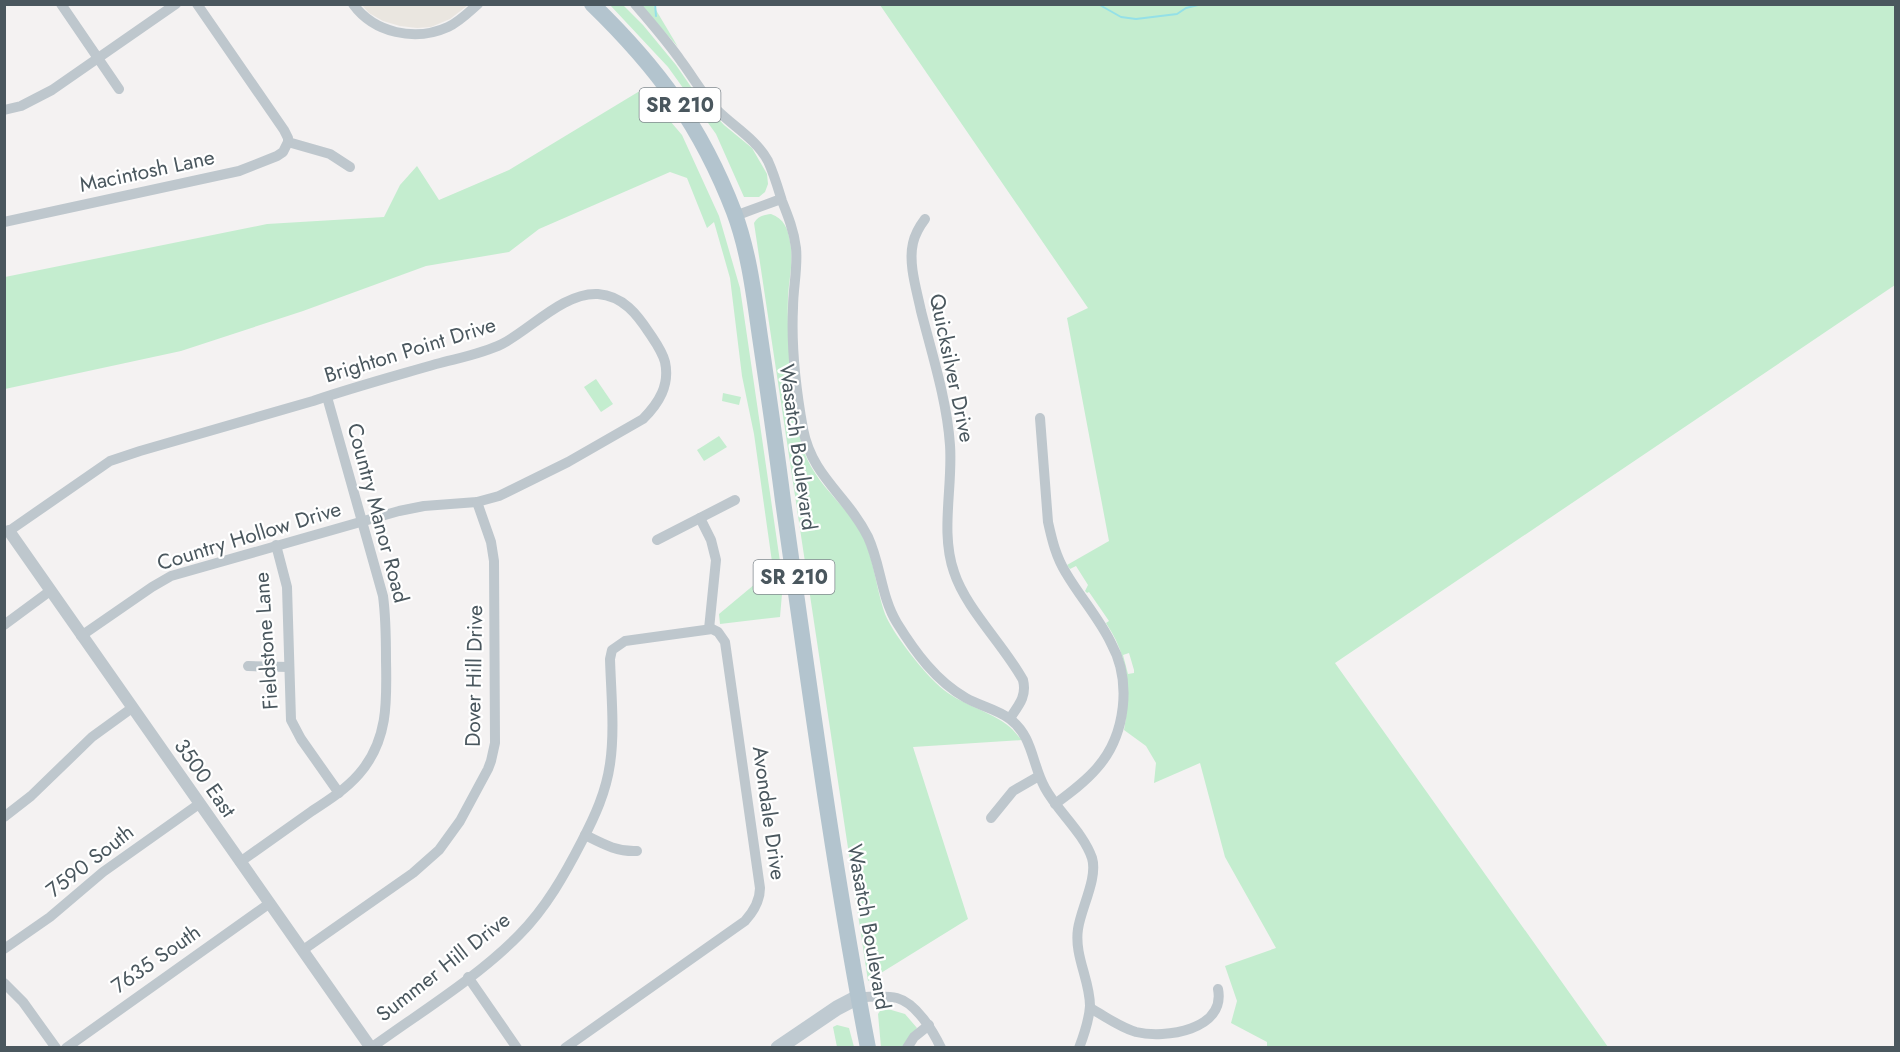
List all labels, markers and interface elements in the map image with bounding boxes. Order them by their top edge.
road number: SR 210 [640,88,720,122]
street label: Macintosh Lane [77,142,217,200]
street label: Quicksilver Drive [922,291,982,445]
street label: Brighton Point Drive [320,310,500,390]
street label: Wasatch Boulevard [771,362,825,532]
street label: Country Manor Road [340,420,416,606]
street label: Country Hollow Drive [153,494,345,578]
road number: SR 210 [754,560,834,594]
street label: Fieldstone Lane [246,571,286,711]
street label: Dover Hill Drive [458,605,490,747]
street label: 3500 East [167,733,243,823]
street label: Avondale Drive [745,744,793,882]
street label: 7590 South [40,817,140,905]
street label: Wasatch Boulevard [840,842,898,1012]
street label: Summer Hill Drive [370,905,516,1029]
street label: 7635 South [105,917,207,1001]

